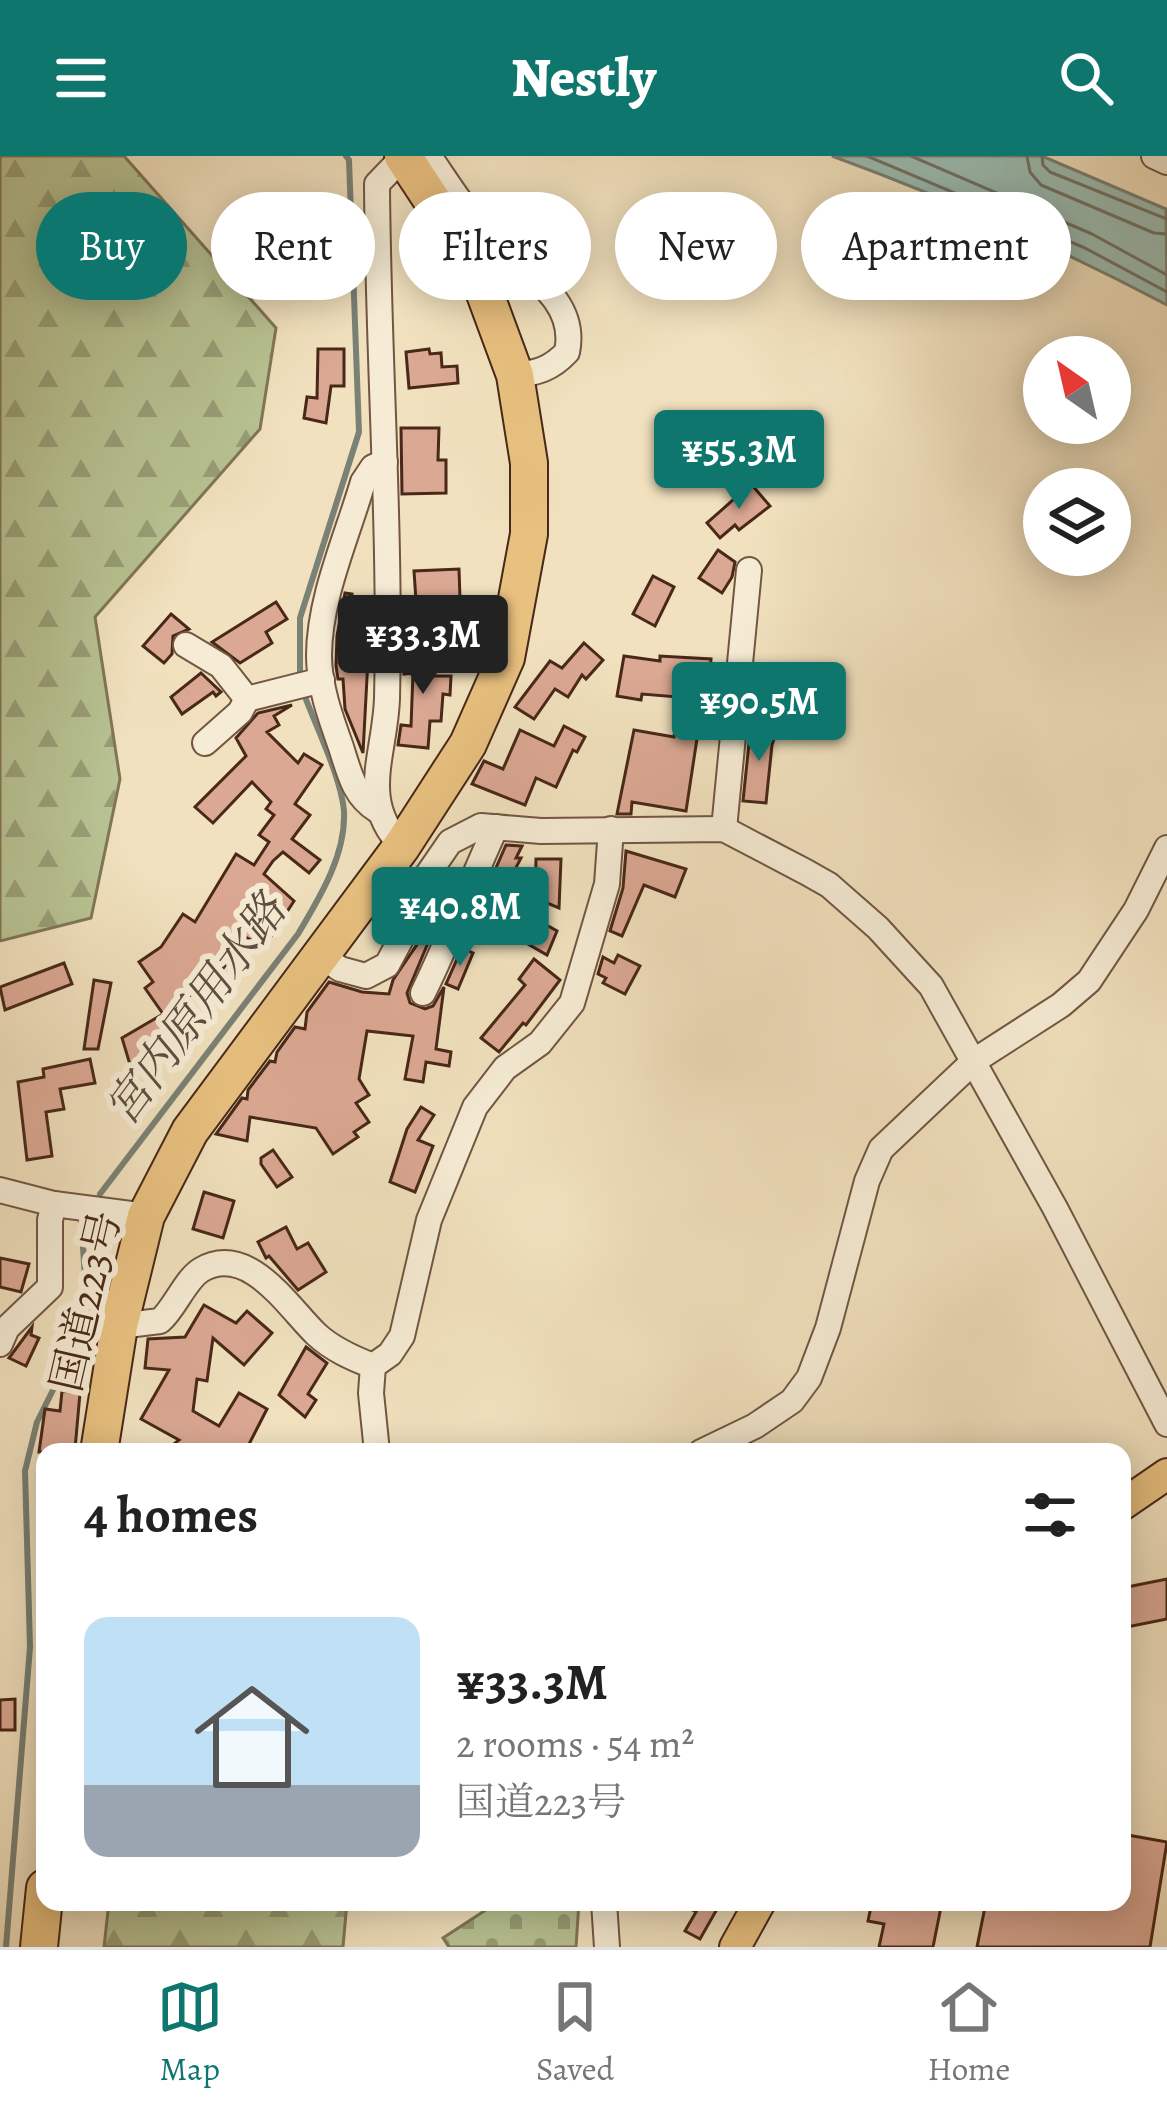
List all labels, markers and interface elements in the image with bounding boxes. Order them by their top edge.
text: Nestly [511,41,656,115]
icon: menu [48,45,114,111]
icon: search [1053,45,1119,111]
chip: Buy [36,192,187,300]
chip: Rent [211,192,375,300]
chip: Filters [399,192,591,300]
chip: New [615,192,777,300]
chip: Apartment [801,192,1071,300]
north arrow [1023,336,1131,444]
map controls [1023,336,1131,576]
pin: ¥55.3M [641,410,837,512]
text: ¥55.3M [681,422,797,475]
button: layers [1023,468,1131,576]
pin: ¥33.3M [325,595,521,697]
text: ¥33.3M [365,607,481,660]
pin: ¥90.5M [661,662,857,764]
text: ¥90.5M [699,674,819,727]
pin: ¥40.8M [362,867,558,969]
text: ¥40.8M [399,879,521,932]
water label: 宮内原用水路 [91,880,302,1137]
street label: 国道223号 [37,1205,134,1397]
text: 4 homes [84,1480,258,1550]
icon: filters [1017,1482,1083,1548]
text: ¥33.3M [456,1647,608,1717]
icon: home [180,1665,324,1809]
text: 2 rooms · 54 m² [456,1717,694,1770]
text: 国道223号 [456,1775,626,1828]
tab: Map [157,1974,223,2091]
tab: Saved [536,1974,614,2091]
tab: Home [927,1974,1010,2091]

